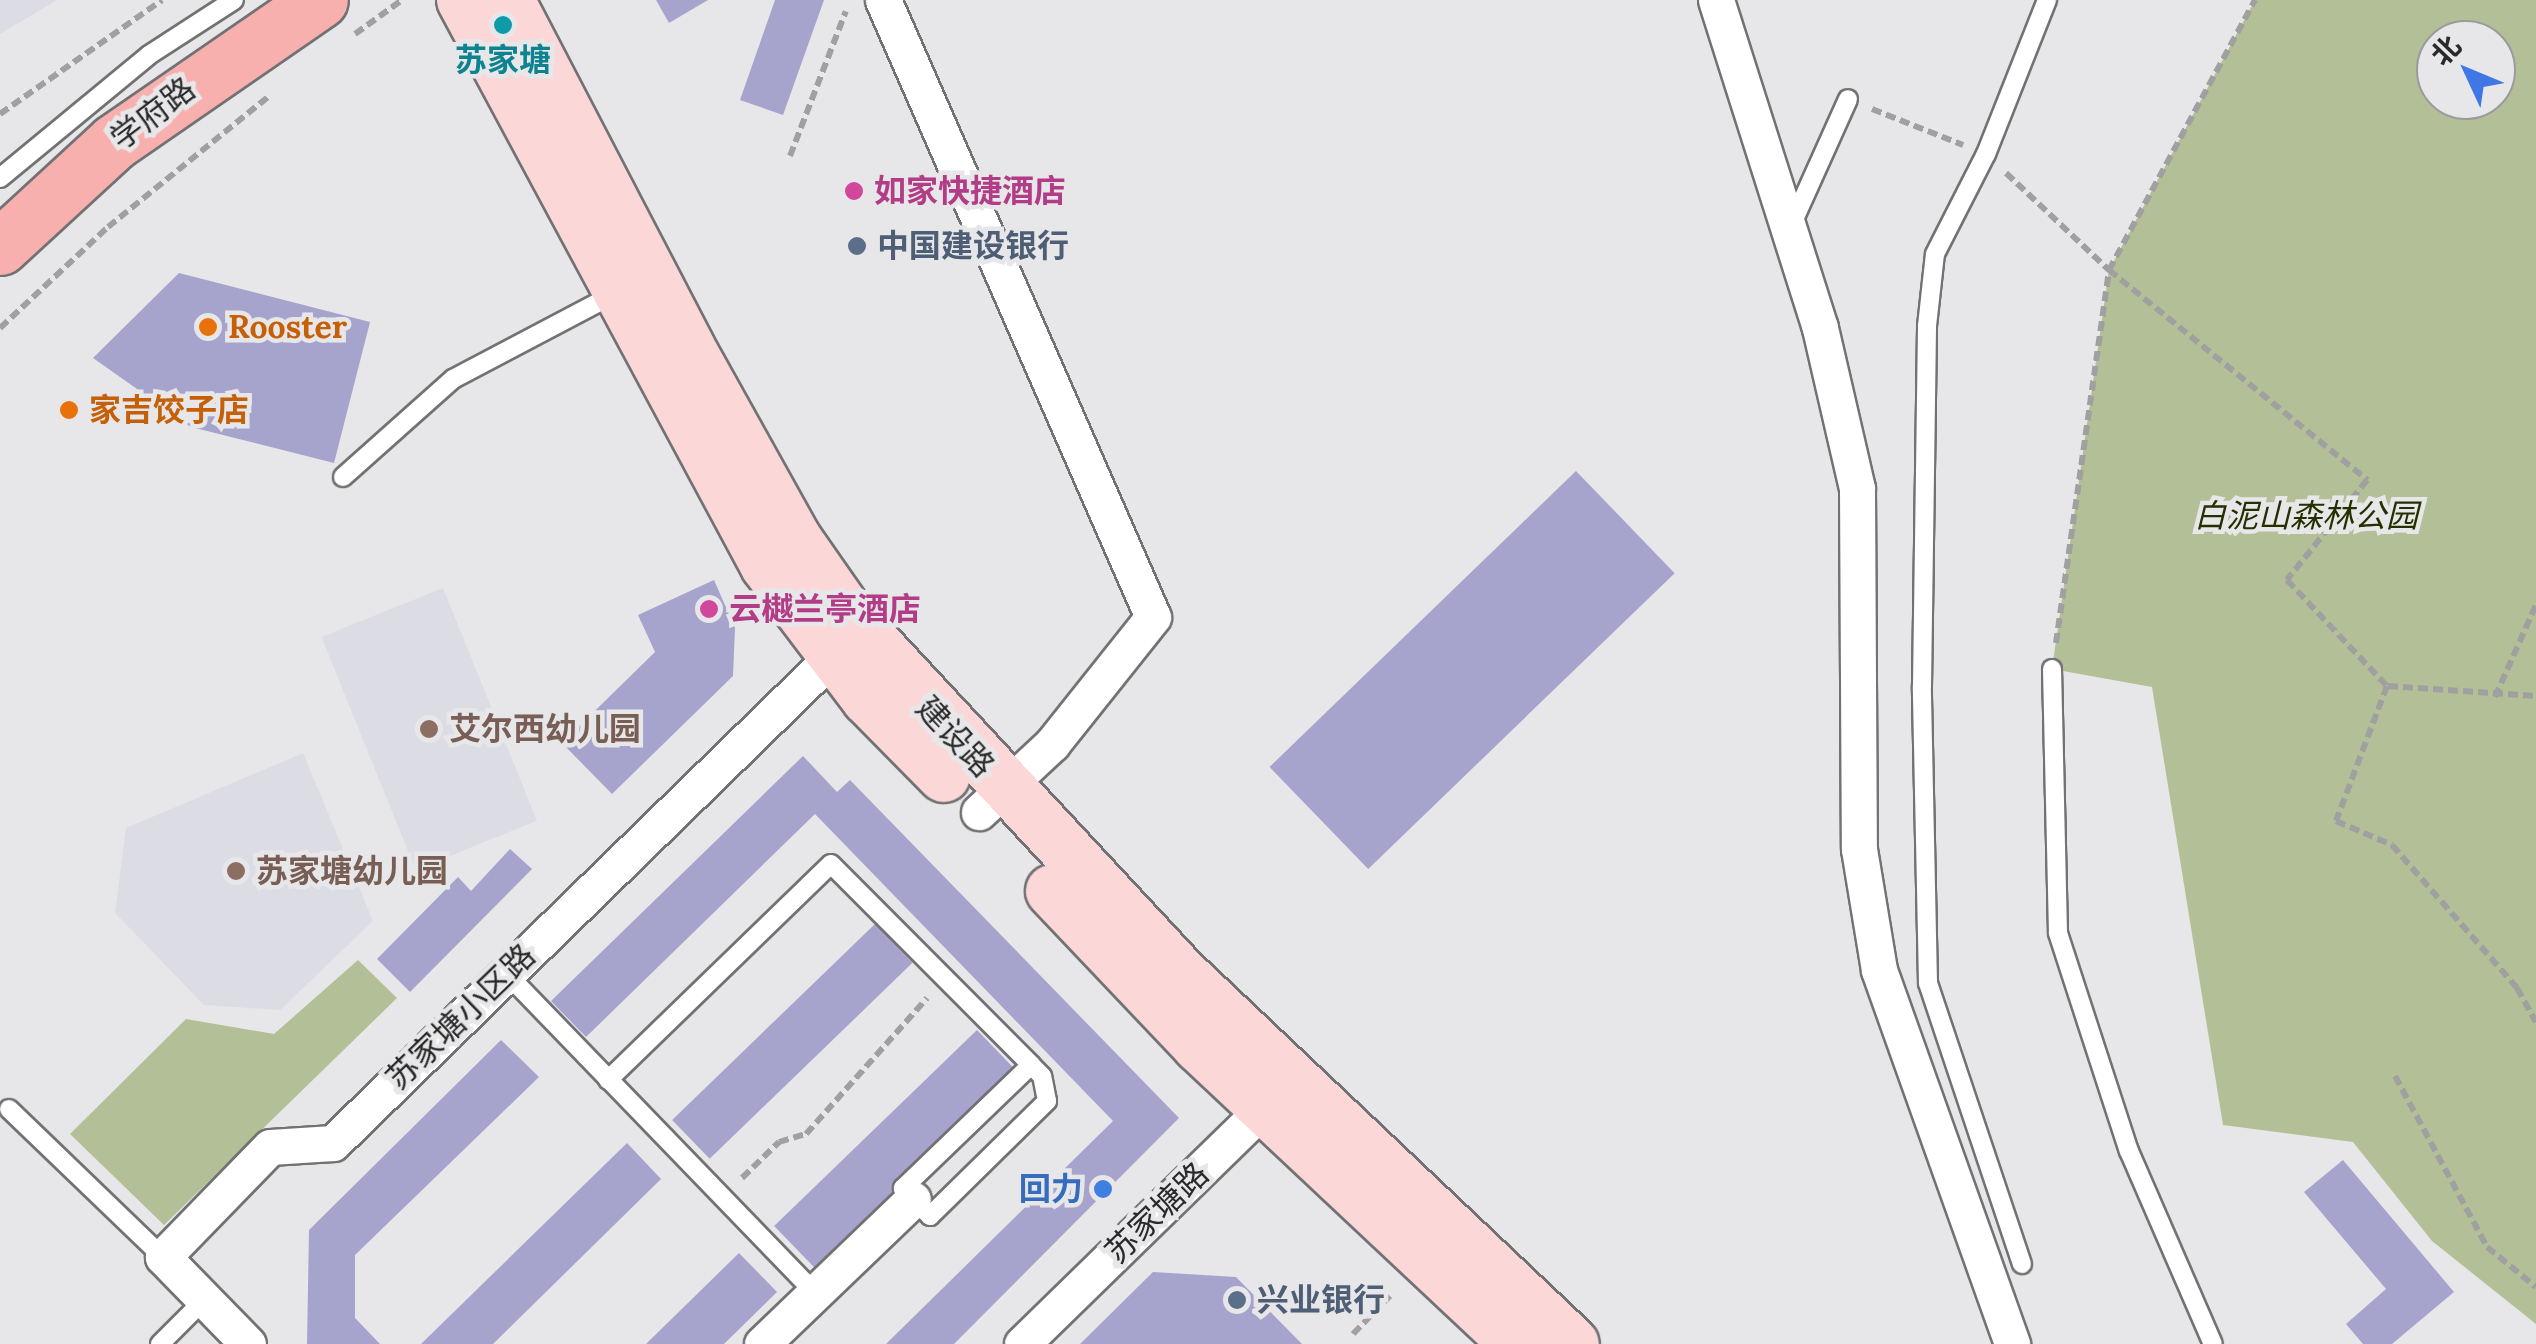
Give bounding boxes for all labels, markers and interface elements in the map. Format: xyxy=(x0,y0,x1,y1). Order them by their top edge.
marker: 苏家塘 xyxy=(492,14,514,36)
north arrow xyxy=(2416,20,2516,120)
text: 北 xyxy=(2423,28,2469,73)
place label: 苏家塘 xyxy=(455,41,551,79)
street label: 学府路 xyxy=(103,70,203,158)
place label: 如家快捷酒店 xyxy=(874,172,1066,210)
marker: 如家快捷酒店 xyxy=(843,180,865,202)
place label: 中国建设银行 xyxy=(877,227,1069,265)
marker: 中国建设银行 xyxy=(846,235,868,257)
place label: Rooster xyxy=(228,308,347,346)
marker: Rooster xyxy=(197,316,219,338)
place label: 家吉饺子店 xyxy=(89,391,249,429)
marker: 家吉饺子店 xyxy=(58,399,80,421)
park label: 白泥山森林公园 xyxy=(2194,497,2418,535)
place label: 云樾兰亭酒店 xyxy=(729,590,921,628)
marker: 云樾兰亭酒店 xyxy=(698,598,720,620)
street label: 建设路 xyxy=(908,689,1002,785)
place label: 艾尔西幼儿园 xyxy=(449,710,641,748)
marker: 艾尔西幼儿园 xyxy=(418,718,440,740)
place label: 苏家塘幼儿园 xyxy=(256,852,448,890)
marker: 苏家塘幼儿园 xyxy=(225,860,247,882)
street label: 苏家塘小区路 xyxy=(379,937,543,1097)
street label: 苏家塘路 xyxy=(1098,1155,1216,1271)
place label: 回力 xyxy=(1019,1170,1083,1208)
marker: 回力 xyxy=(1092,1178,1114,1200)
place label: 兴业银行 xyxy=(1257,1281,1385,1319)
marker: 兴业银行 xyxy=(1226,1289,1248,1311)

